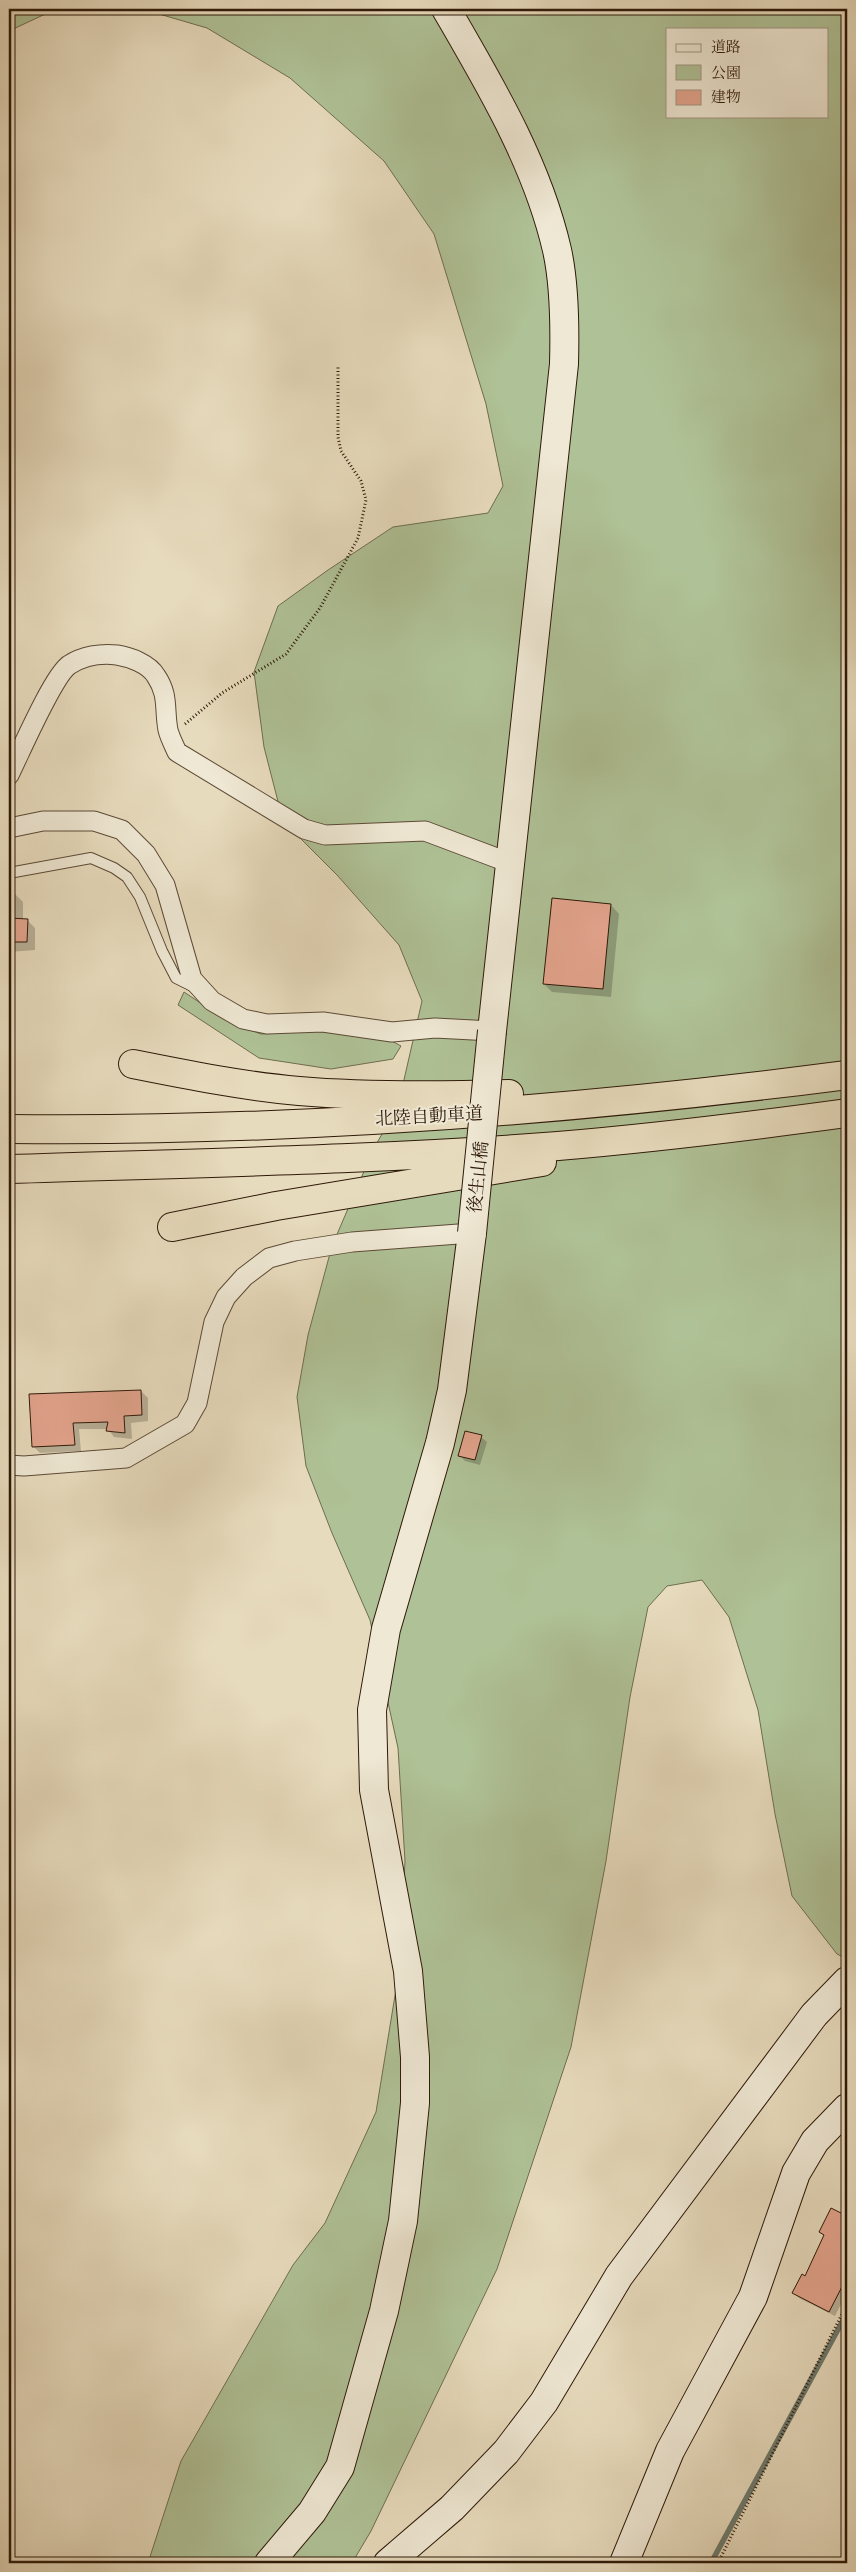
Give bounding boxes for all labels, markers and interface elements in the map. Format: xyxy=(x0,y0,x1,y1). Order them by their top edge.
legend xyxy=(666,28,828,118)
text: 道路 xyxy=(711,38,741,57)
text: 公園 xyxy=(711,64,741,83)
text: 建物 xyxy=(711,88,741,107)
street label: 北陸自動車道 xyxy=(374,1102,484,1131)
street label: 後生山橋 xyxy=(463,1140,494,1214)

